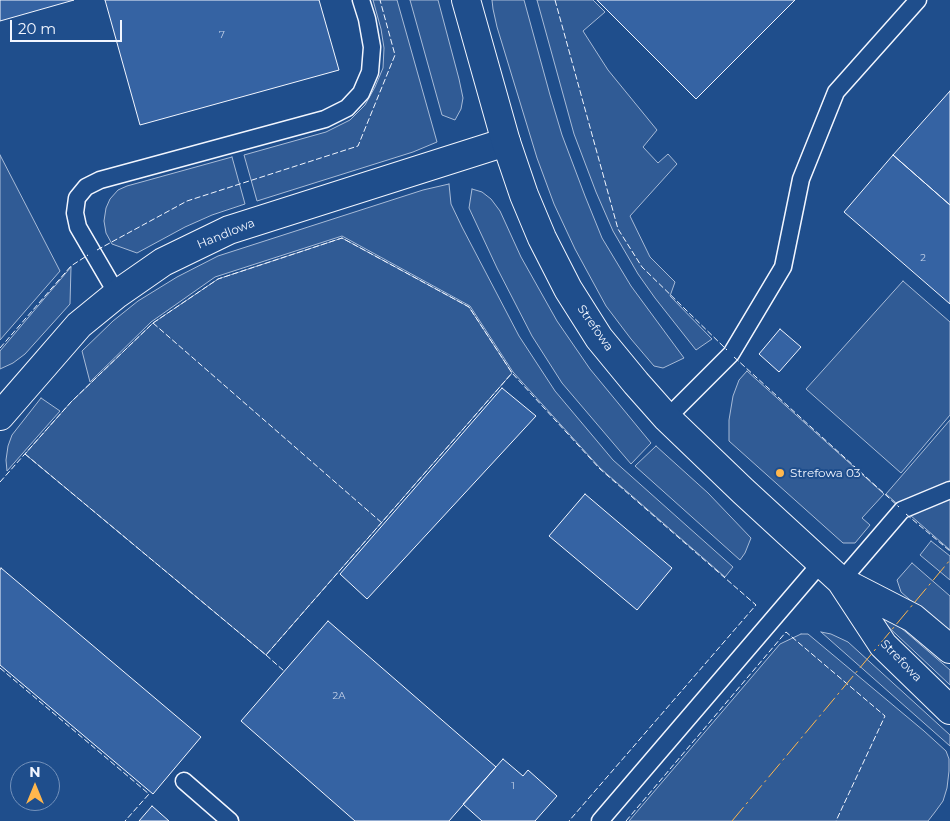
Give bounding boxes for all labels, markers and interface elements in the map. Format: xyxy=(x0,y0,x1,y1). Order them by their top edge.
scale bar xyxy=(12,10,125,42)
text: 20 m xyxy=(18,19,56,38)
house number: 7 xyxy=(219,29,225,41)
street label: Handlowa xyxy=(195,216,257,252)
house number: 2 xyxy=(920,252,926,264)
street label: Strefowa xyxy=(574,302,616,354)
place label: Strefowa 03 xyxy=(790,466,861,480)
marker: Strefowa 03 xyxy=(774,467,786,479)
street label: Strefowa xyxy=(877,637,925,685)
house number: 2A xyxy=(333,690,345,702)
north arrow xyxy=(10,761,60,811)
text: N xyxy=(29,763,41,781)
house number: 1 xyxy=(511,780,515,792)

